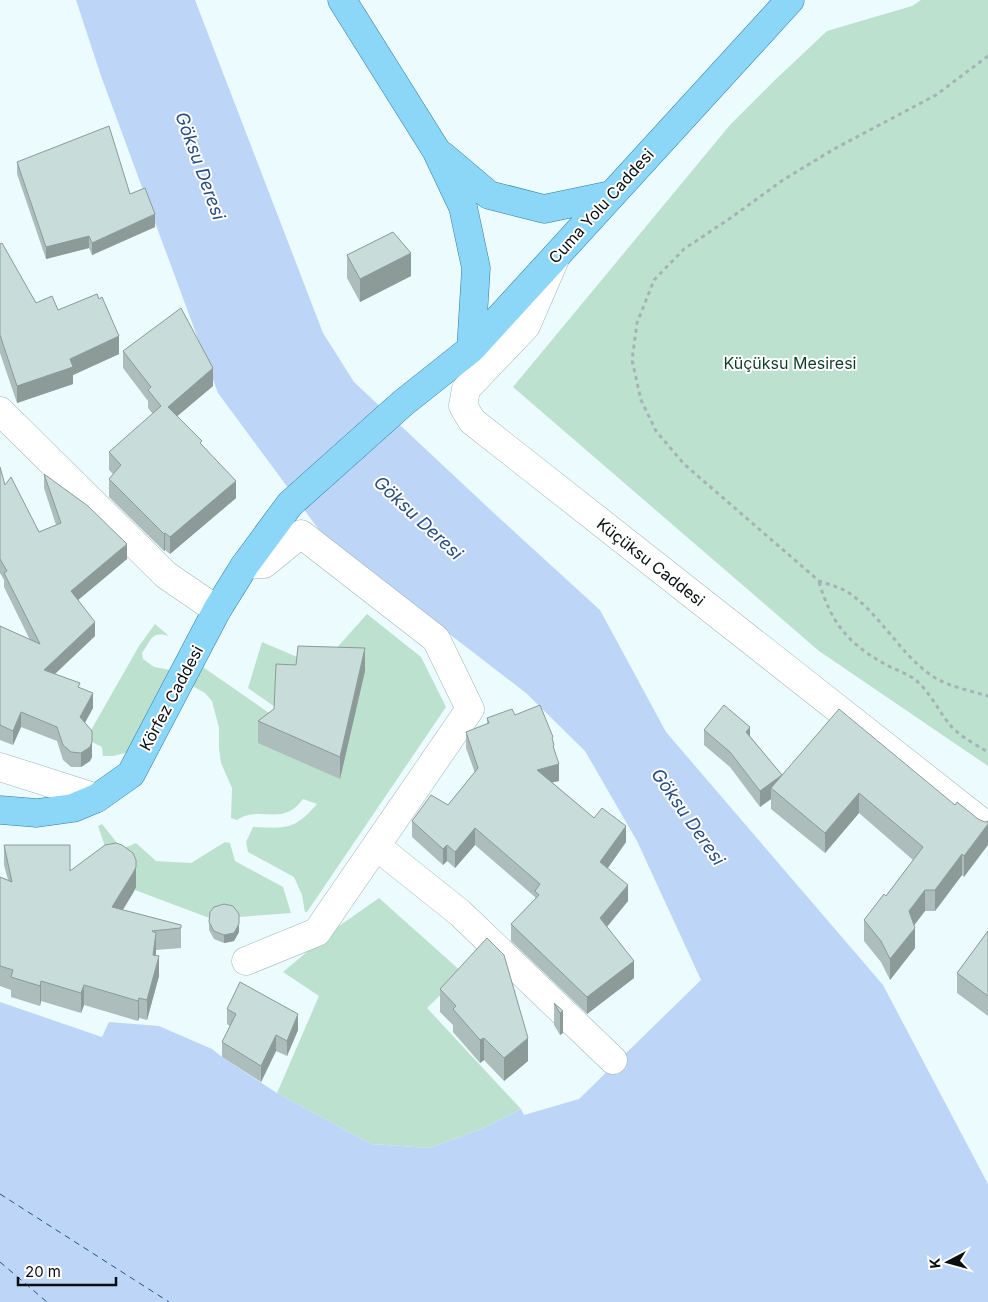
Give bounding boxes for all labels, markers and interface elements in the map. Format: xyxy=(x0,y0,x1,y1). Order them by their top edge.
water label: Göksu Deresi xyxy=(171,109,230,223)
street label: Cuma Yolu Caddesi xyxy=(544,144,658,268)
park label: Küçüksu Mesiresi xyxy=(724,353,856,373)
water label: Göksu Deresi xyxy=(370,471,467,564)
street label: Küçüksu Caddesi xyxy=(593,514,709,610)
street label: Körfez Caddesi xyxy=(135,642,207,754)
water label: Göksu Deresi xyxy=(647,764,730,870)
north arrow xyxy=(923,1237,973,1287)
scale bar xyxy=(18,1254,115,1286)
text: K xyxy=(926,1258,944,1269)
text: 20 m xyxy=(25,1262,61,1281)

